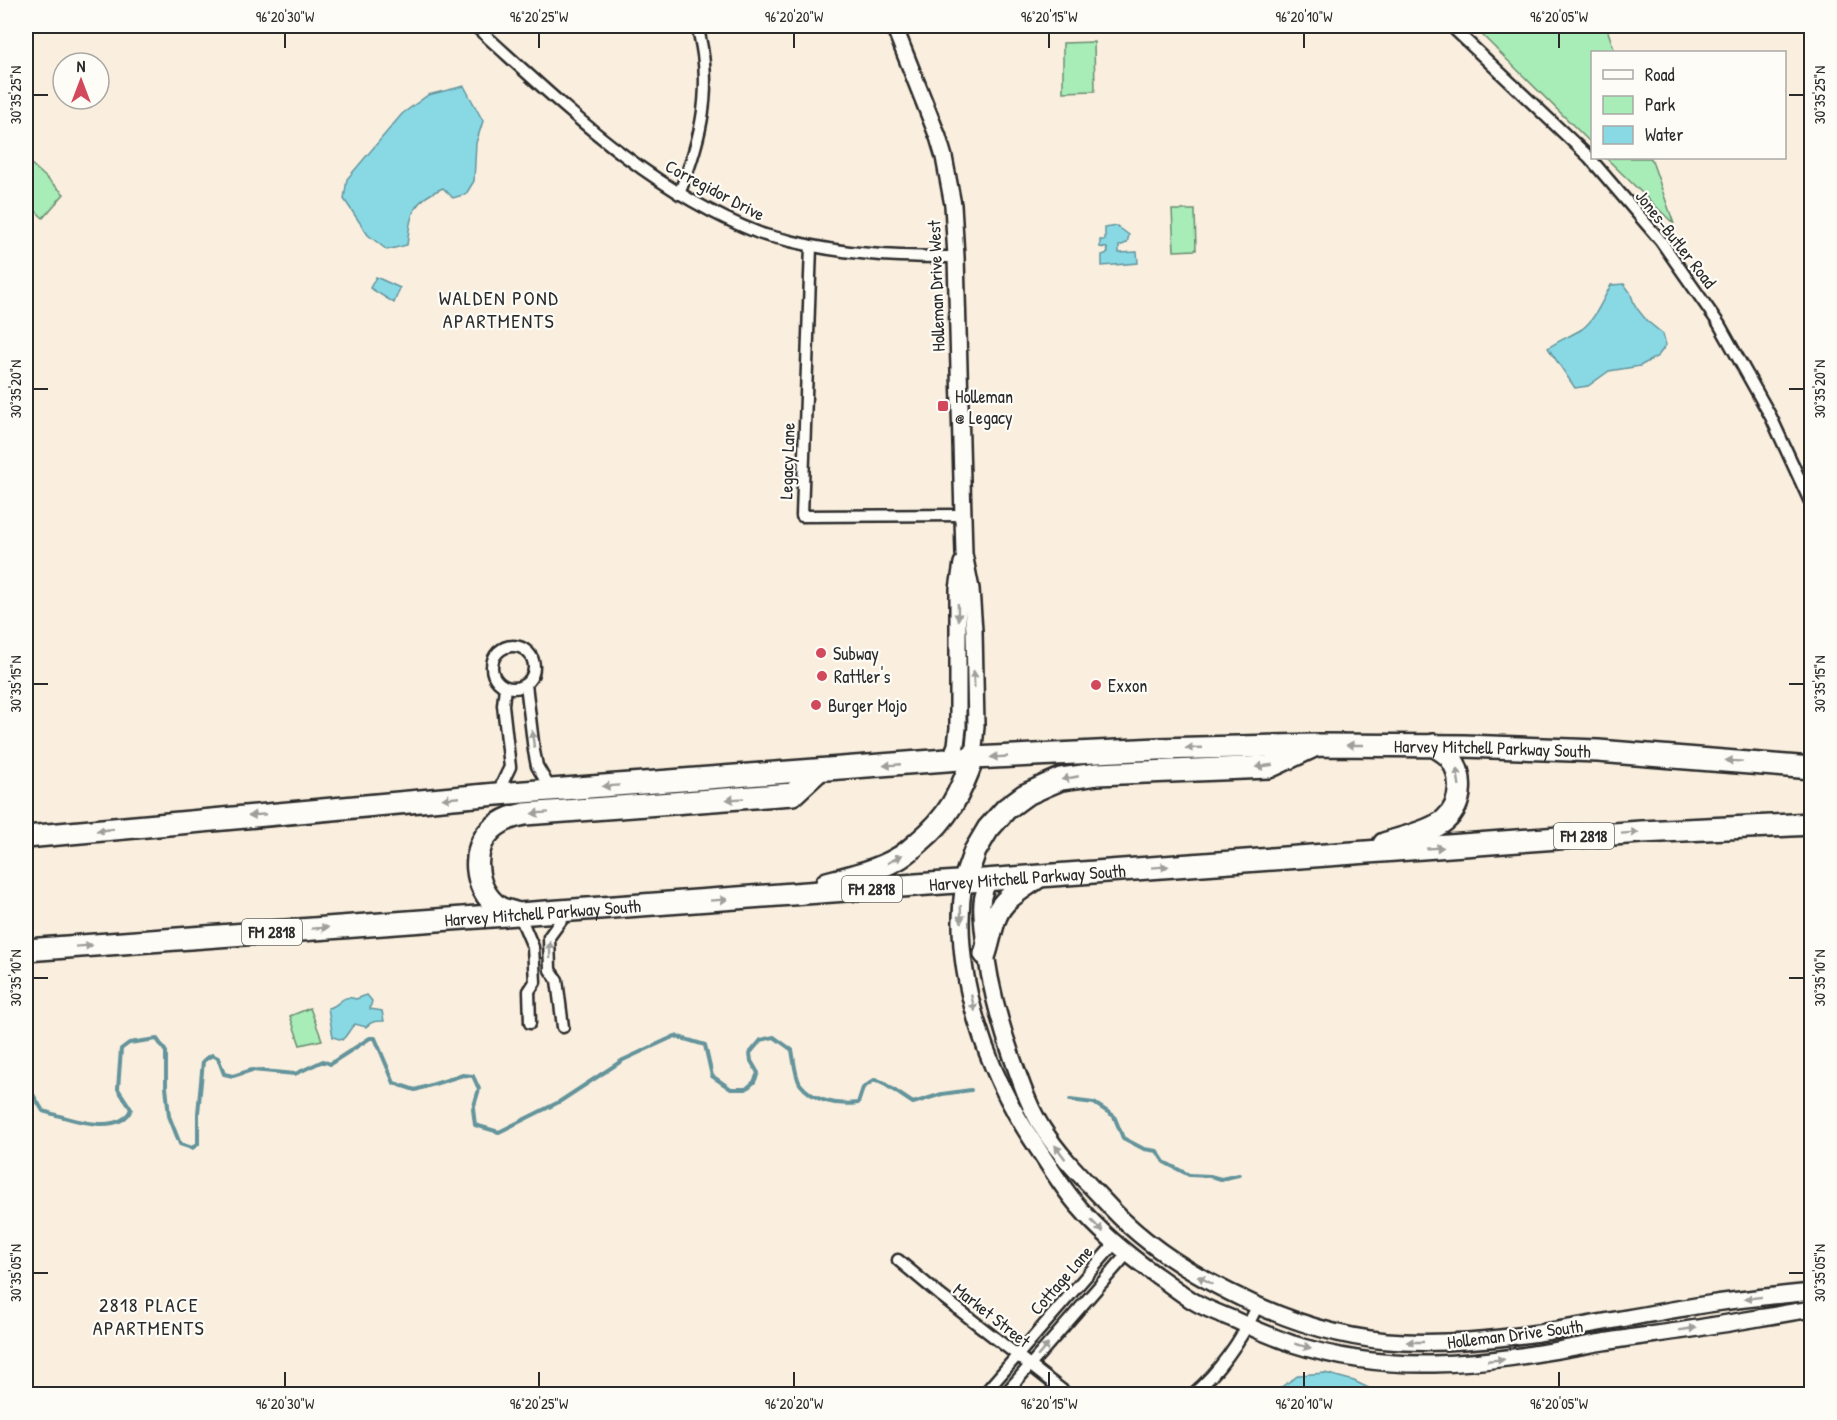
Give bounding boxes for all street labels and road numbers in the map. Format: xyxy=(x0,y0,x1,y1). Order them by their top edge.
street label: Corregidor Drive xyxy=(661,153,769,227)
street label: Jones-Butler Road xyxy=(1630,185,1722,293)
street label: Holleman Drive West xyxy=(921,219,951,352)
street label: Legacy Lane xyxy=(773,422,801,500)
street label: Harvey Mitchell Parkway South xyxy=(1394,733,1592,763)
road number: FM 2818 xyxy=(1554,823,1614,849)
street label: Harvey Mitchell Parkway South xyxy=(928,857,1127,896)
road number: FM 2818 xyxy=(842,876,902,902)
street label: Harvey Mitchell Parkway South xyxy=(443,893,642,932)
road number: FM 2818 xyxy=(242,919,302,945)
street label: Cottage Lane xyxy=(1024,1240,1098,1320)
street label: Market Street xyxy=(948,1277,1036,1354)
street label: Holleman Drive South xyxy=(1446,1313,1585,1355)

